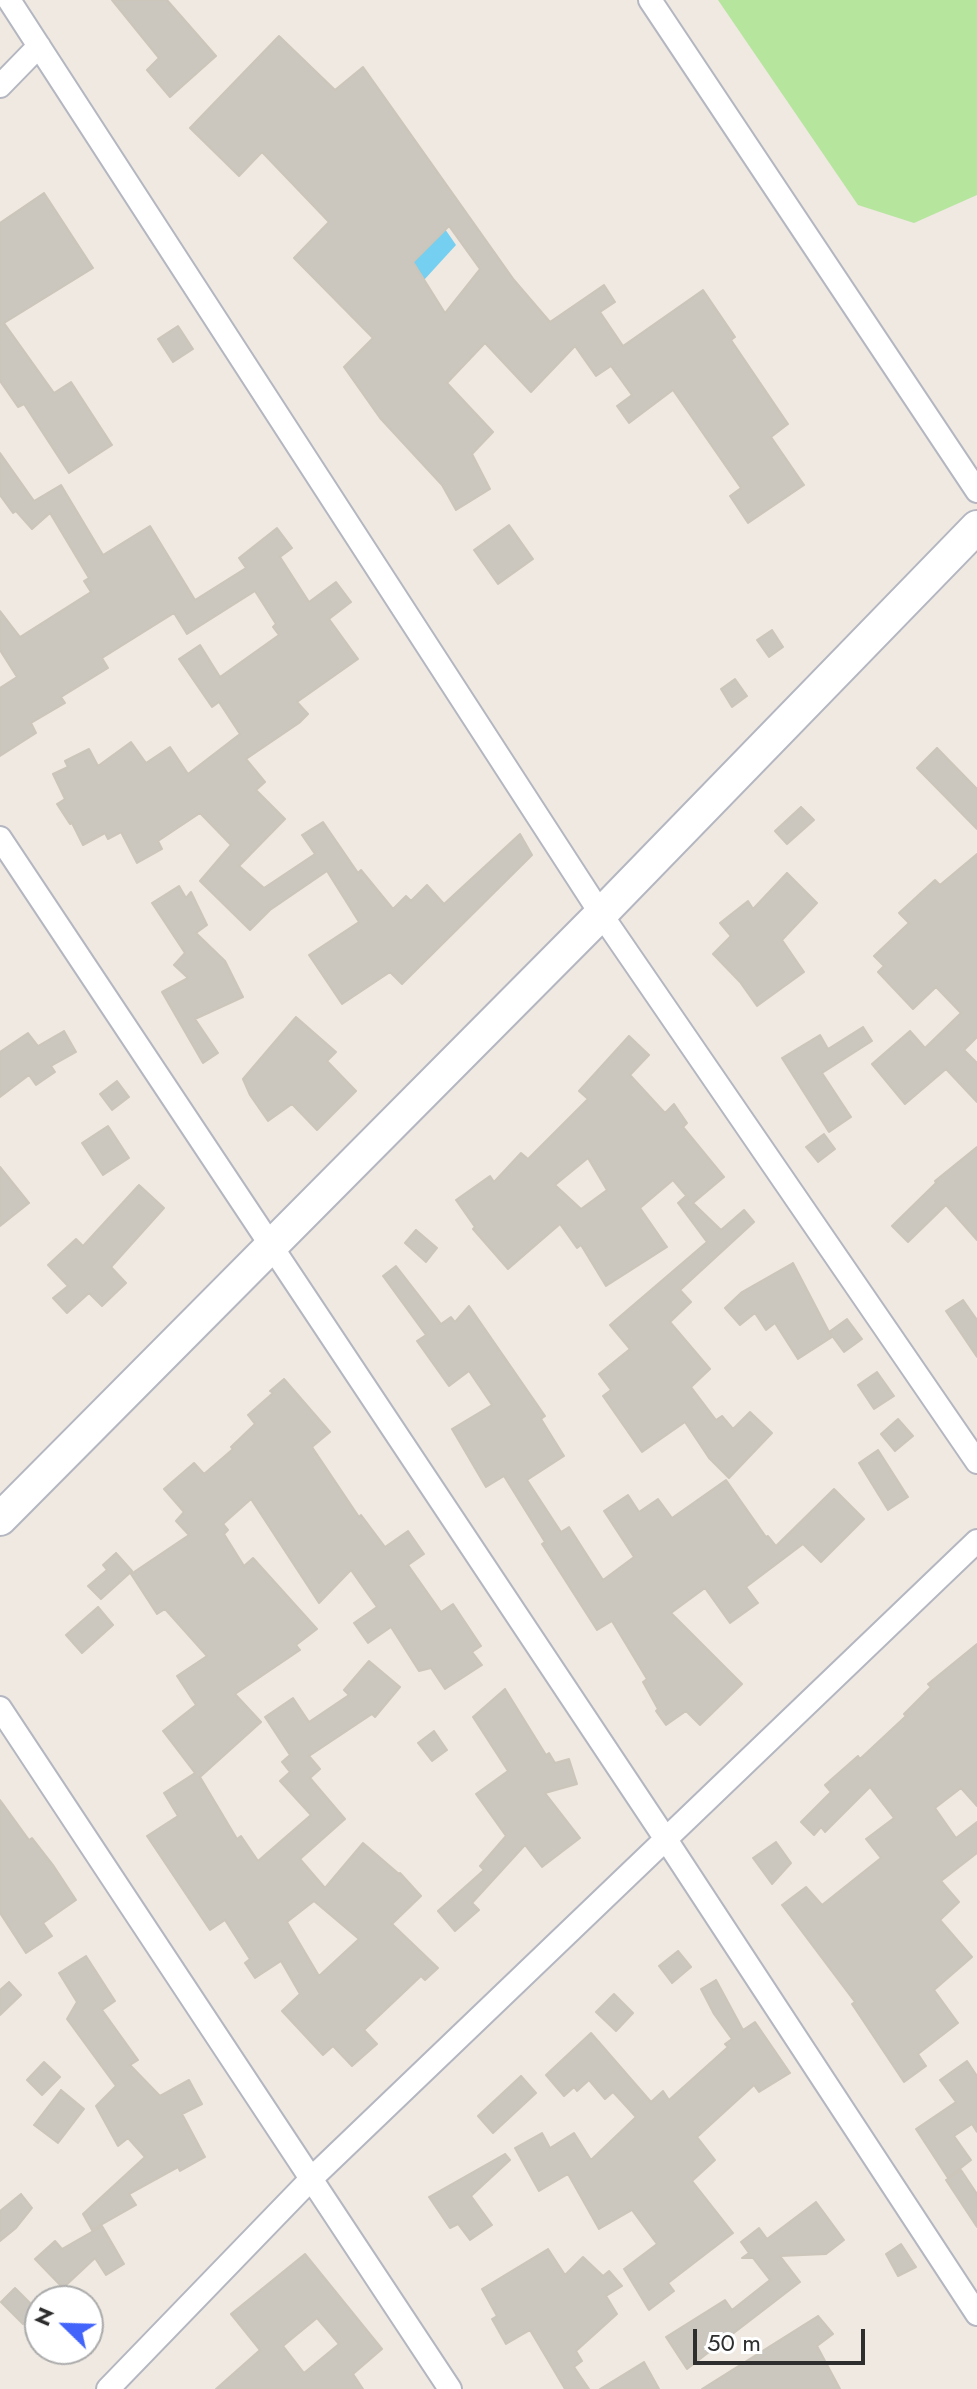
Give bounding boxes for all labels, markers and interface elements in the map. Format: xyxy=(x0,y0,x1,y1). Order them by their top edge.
north arrow xyxy=(24,2285,104,2365)
text: N xyxy=(26,2302,62,2331)
scale bar xyxy=(697,2313,869,2363)
text: 50 m xyxy=(707,2325,761,2360)

